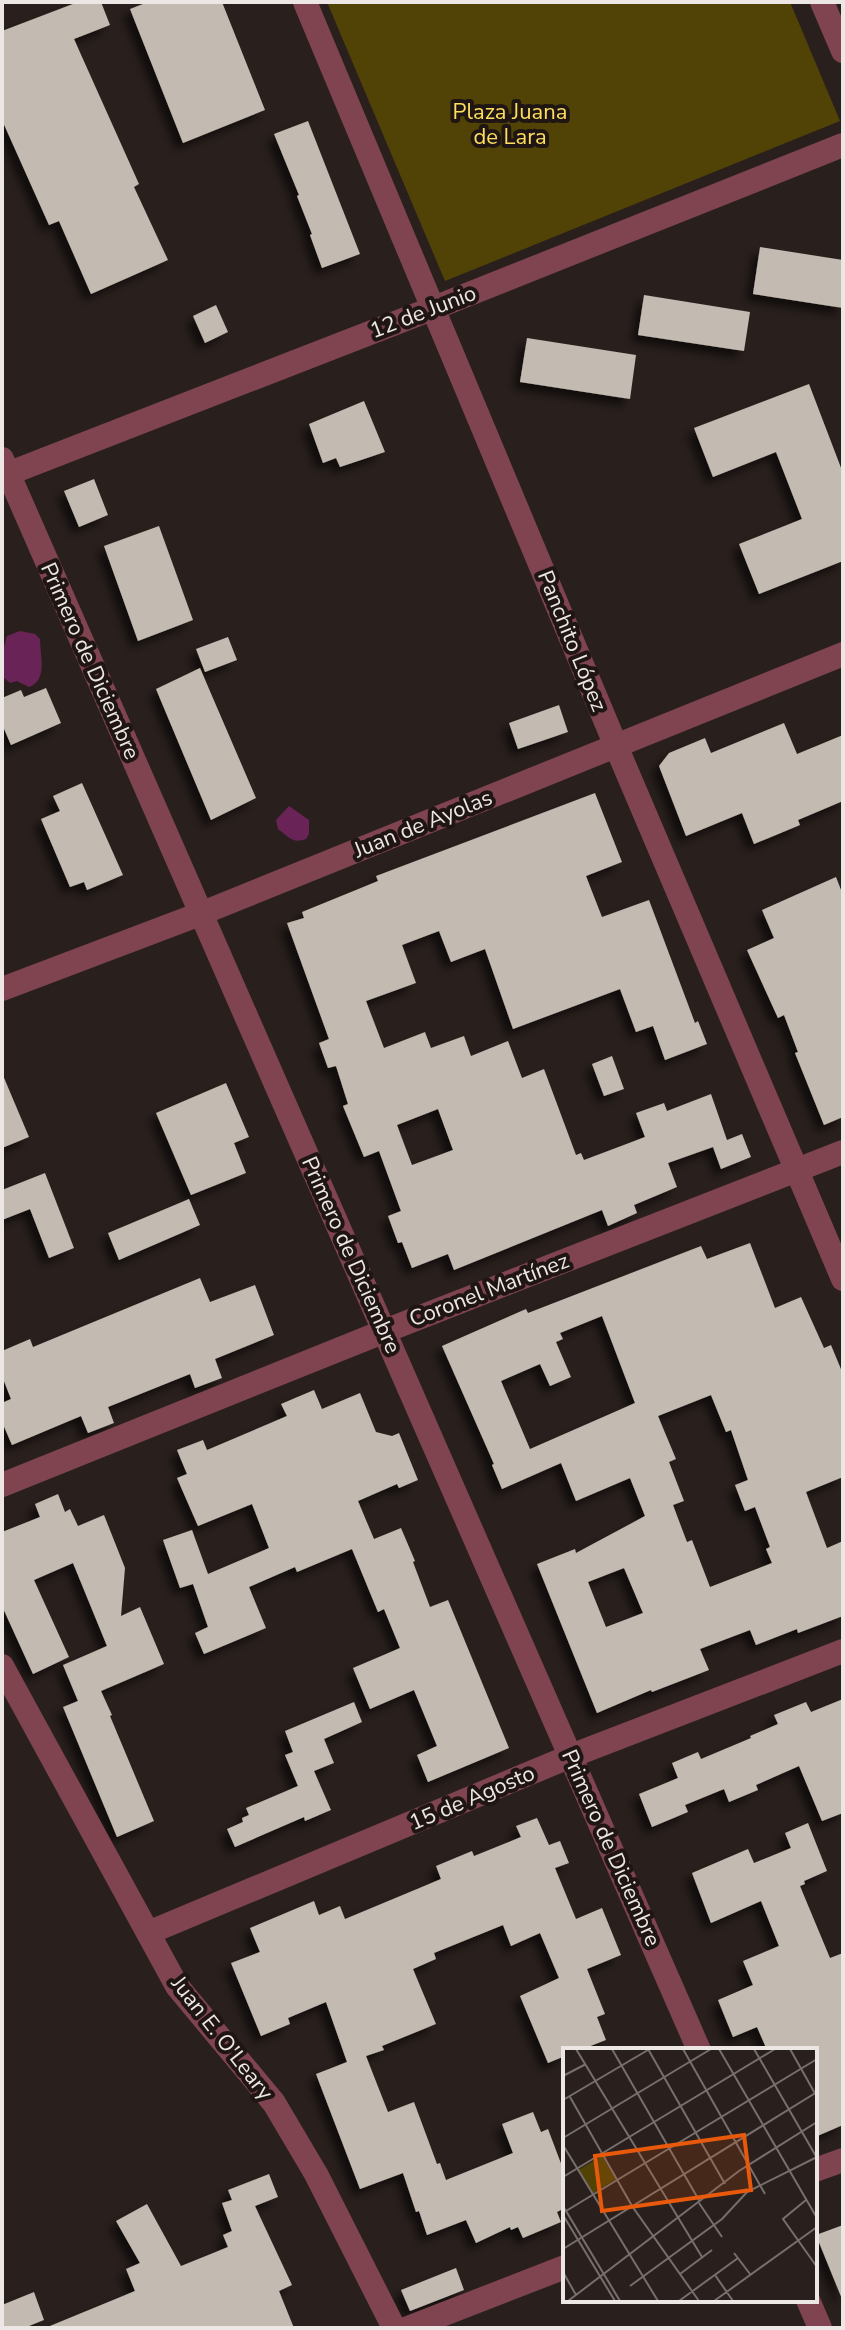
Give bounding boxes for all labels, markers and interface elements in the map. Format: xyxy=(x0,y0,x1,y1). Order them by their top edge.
park label: Plaza Juana de Lara xyxy=(453,97,567,152)
street label: 12 de Junio xyxy=(366,278,480,346)
street label: Primero de Diciembre xyxy=(33,558,147,764)
street label: Panchito López xyxy=(530,566,614,716)
street label: Juan de Ayolas xyxy=(348,783,497,866)
street label: Primero de Diciembre xyxy=(294,1152,408,1358)
street label: Coronel Martínez xyxy=(405,1246,573,1334)
street label: Primero de Diciembre xyxy=(554,1745,668,1951)
street label: 15 de Agosto xyxy=(405,1758,539,1838)
street label: Juan E. O'Leary xyxy=(163,1969,280,2107)
inset map xyxy=(563,2048,817,2302)

